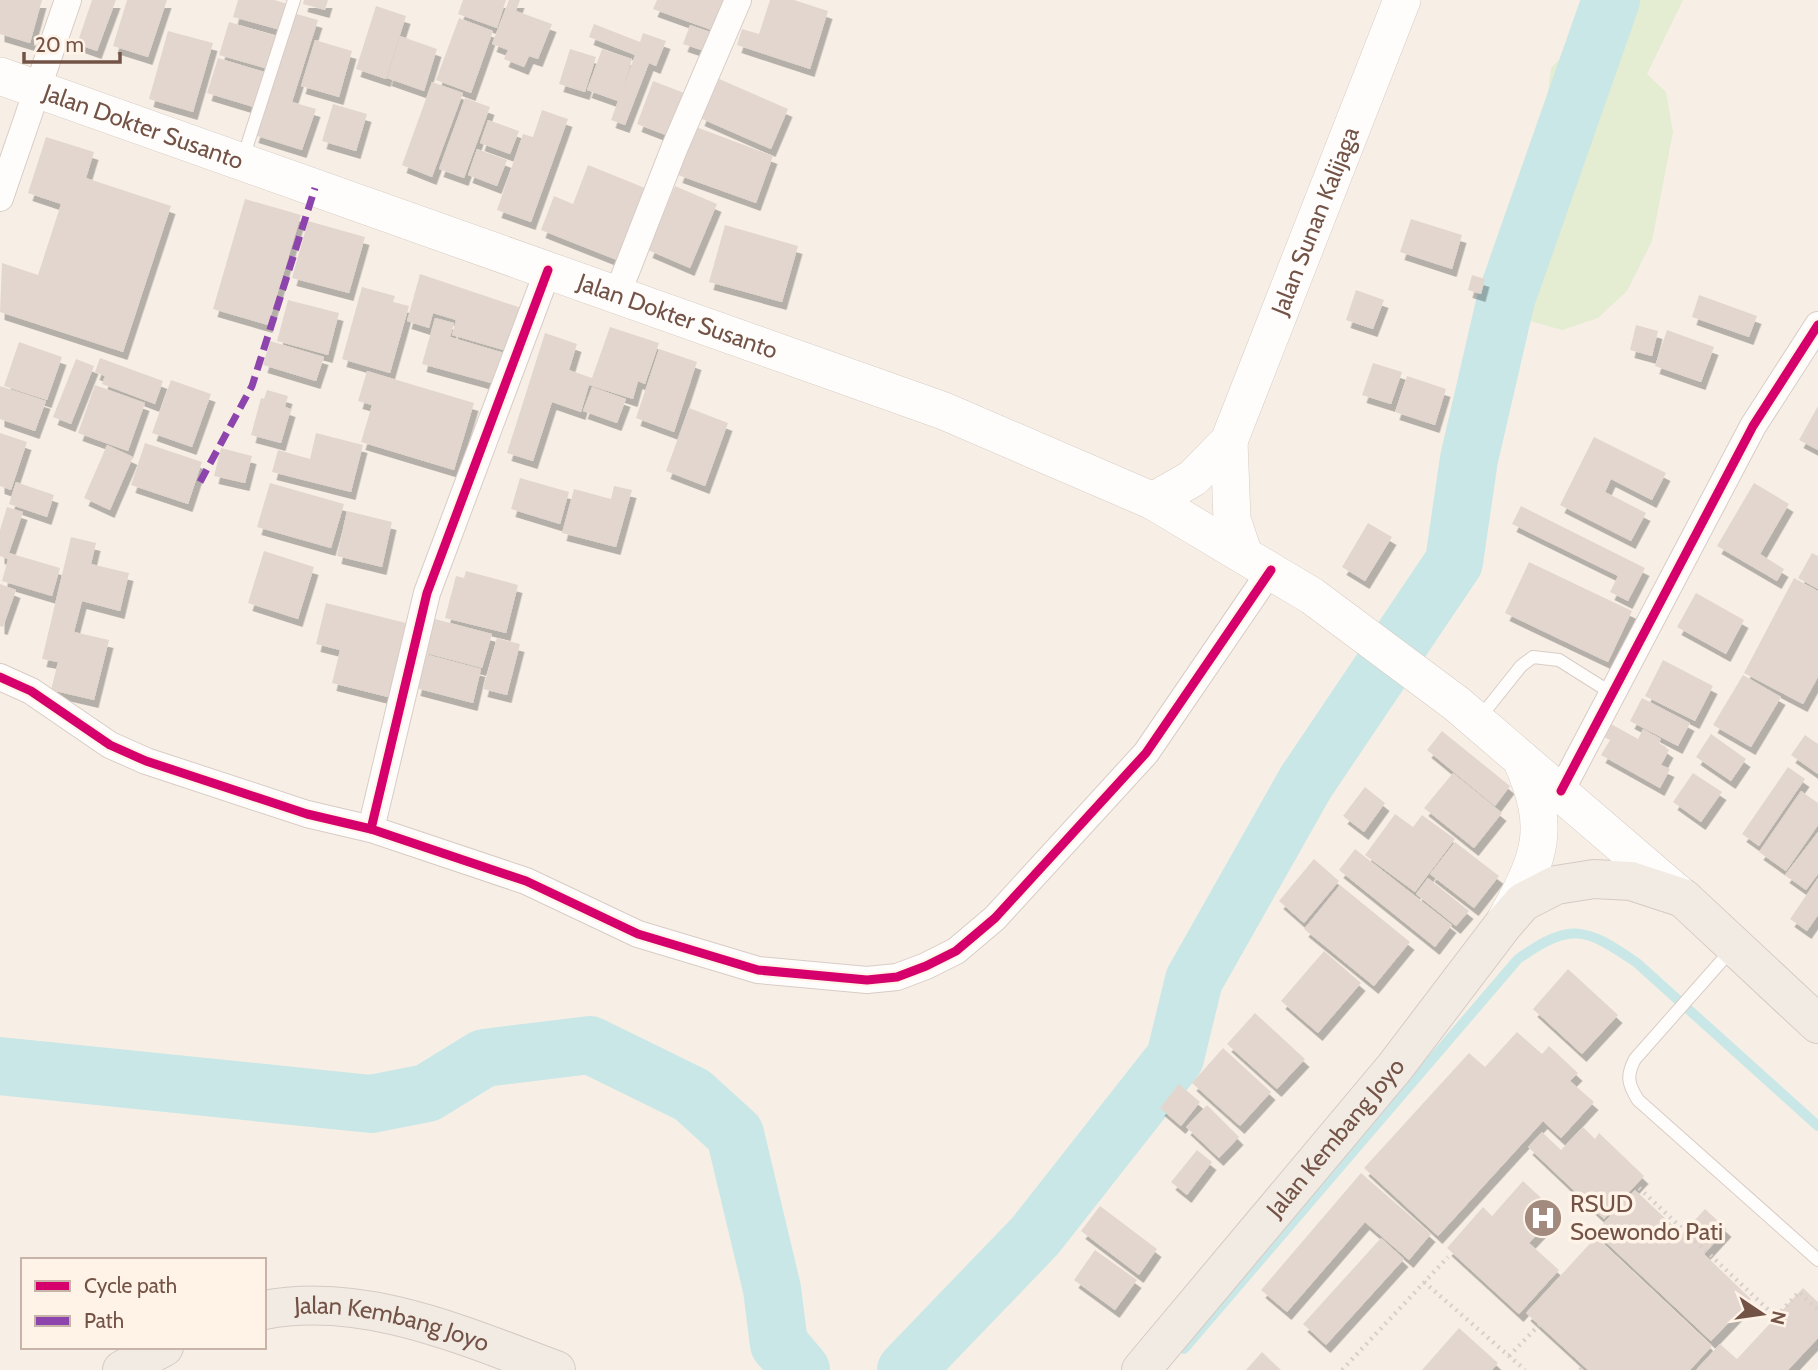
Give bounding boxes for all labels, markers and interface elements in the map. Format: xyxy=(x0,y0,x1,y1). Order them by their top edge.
scale bar xyxy=(24,21,121,65)
text: 20 m xyxy=(35,32,84,57)
street label: Jalan Dokter Susanto xyxy=(38,77,247,175)
street label: Jalan Sunan Kalijaga xyxy=(1264,122,1365,320)
street label: Jalan Dokter Susanto xyxy=(573,267,782,365)
street label: Jalan Kembang Joyo xyxy=(1260,1052,1410,1224)
place label: RSUD Soewondo Pati xyxy=(1570,1189,1723,1246)
hospital icon: RSUD Soewondo Pati xyxy=(1522,1197,1564,1239)
legend xyxy=(21,1258,266,1349)
text: Cycle path xyxy=(84,1273,177,1298)
north arrow xyxy=(1727,1279,1797,1349)
street label: Jalan Kembang Joyo xyxy=(292,1290,493,1358)
text: Path xyxy=(84,1308,124,1333)
text: N xyxy=(1765,1309,1791,1327)

